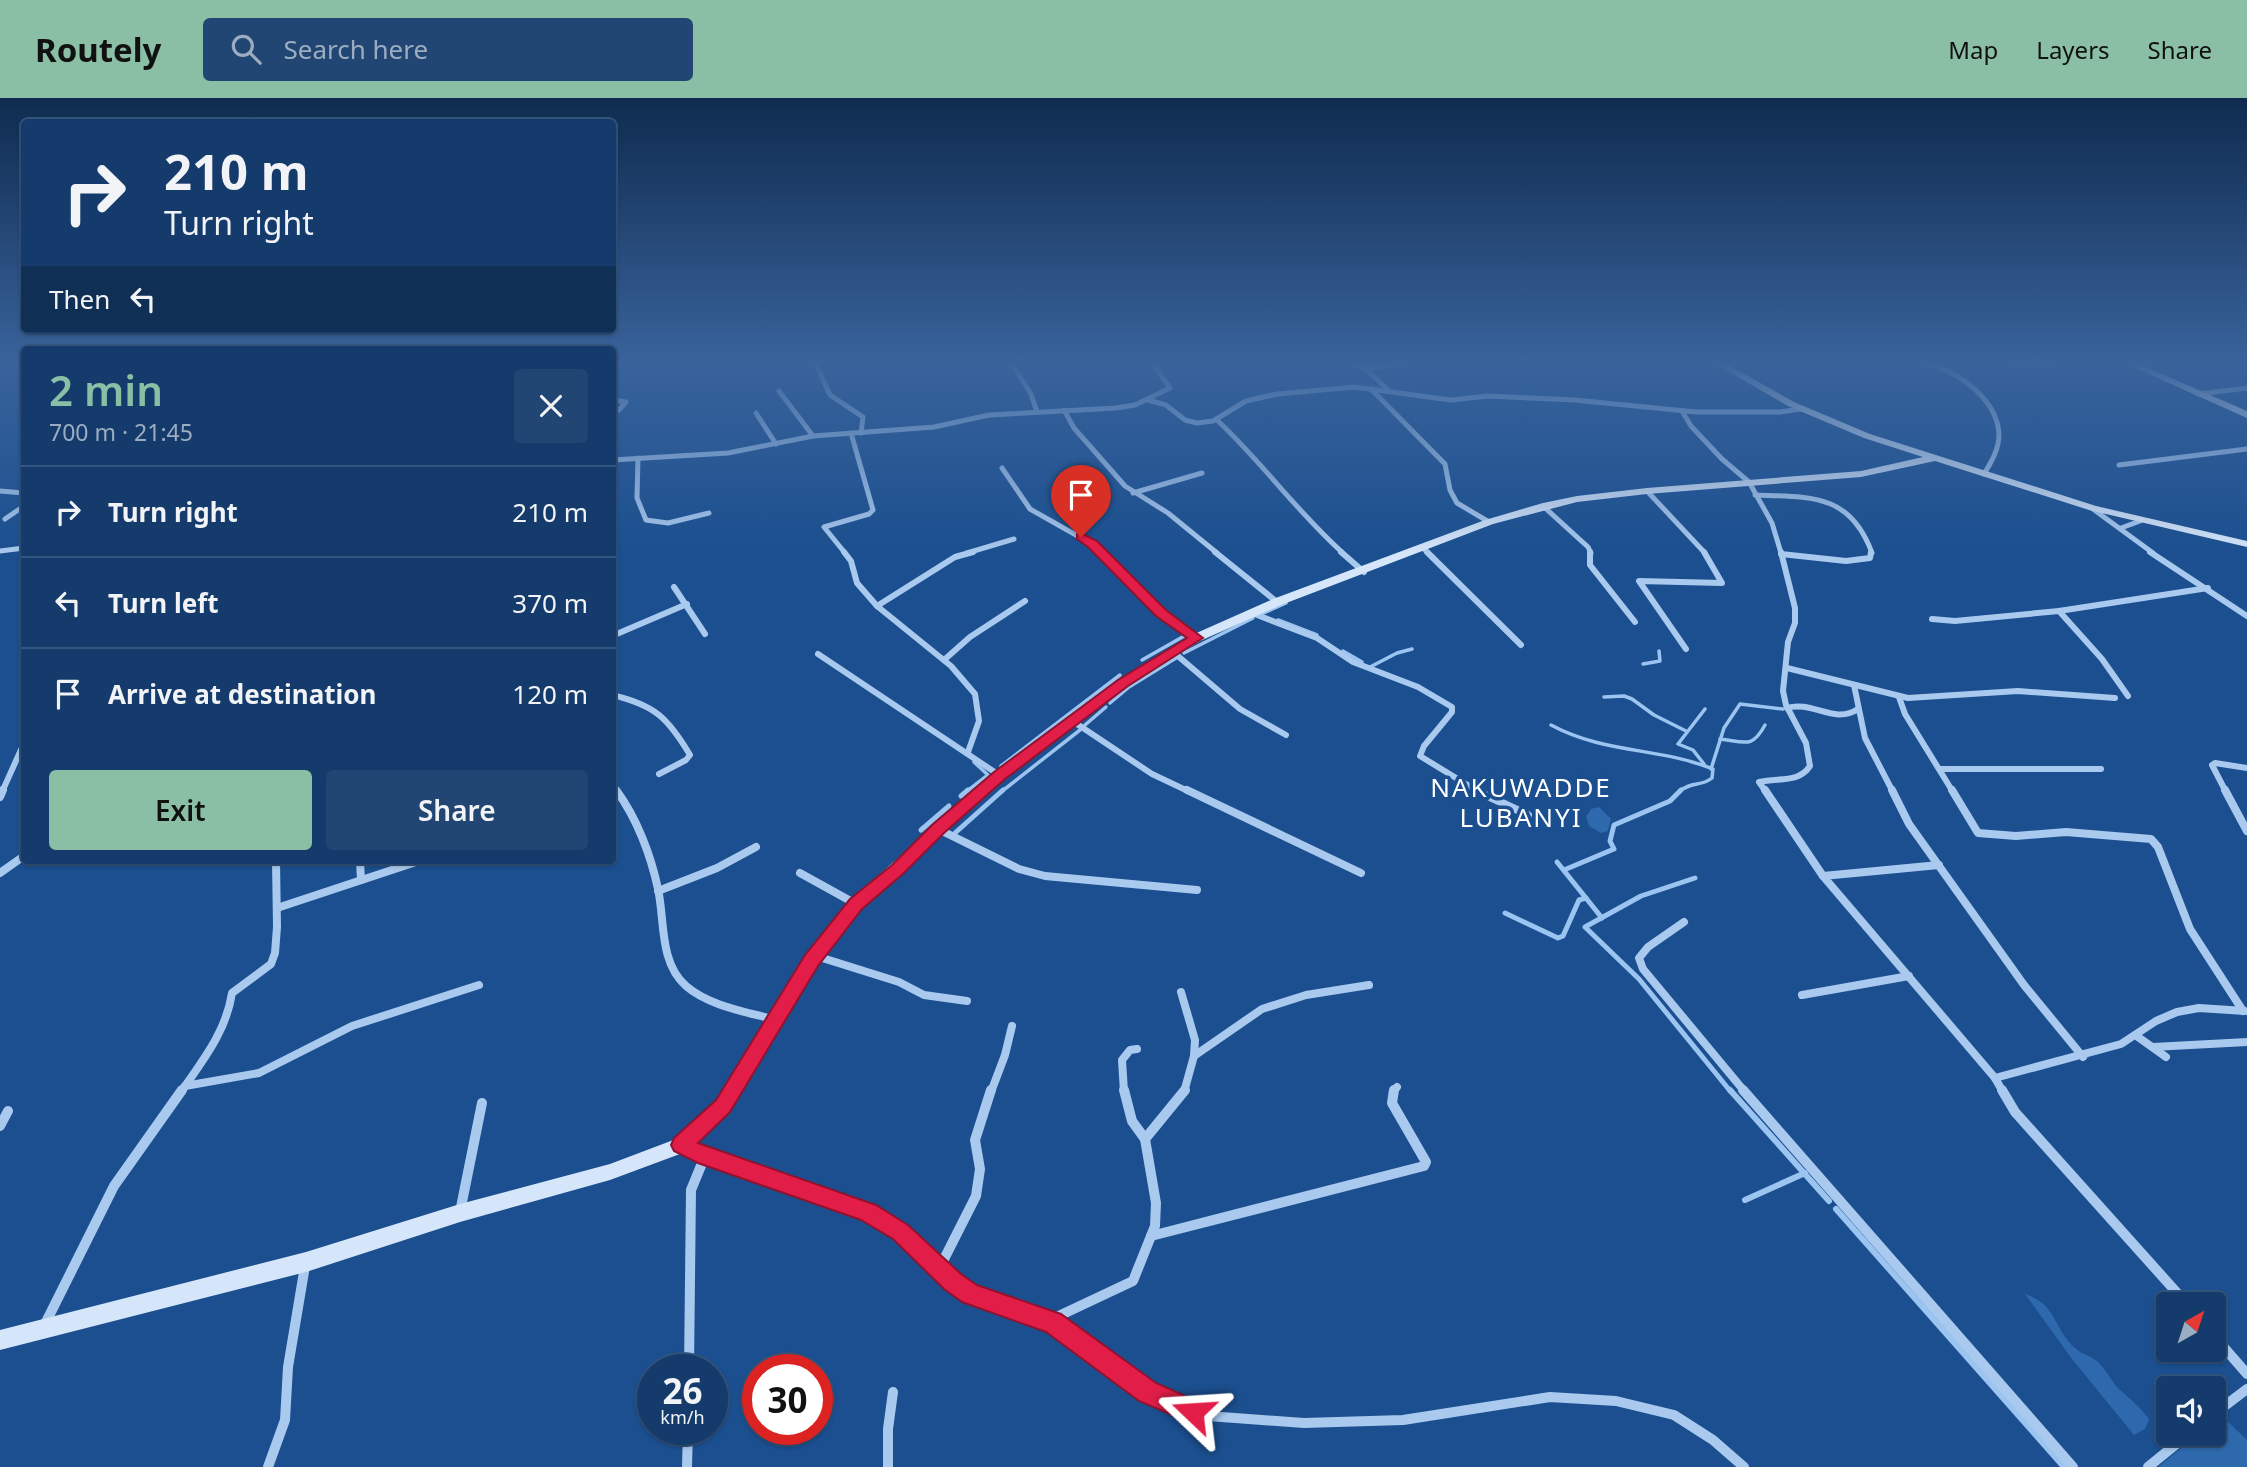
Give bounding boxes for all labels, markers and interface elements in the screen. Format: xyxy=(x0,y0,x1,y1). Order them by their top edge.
search box xyxy=(203,18,693,81)
text: Routely xyxy=(35,27,161,72)
icon: search xyxy=(227,30,265,68)
text: Search here xyxy=(283,31,428,67)
text: Map xyxy=(1948,33,1998,66)
text: Layers xyxy=(2036,33,2110,66)
text: Share xyxy=(2148,33,2212,66)
text: 210 m xyxy=(164,138,309,204)
icon: right xyxy=(49,147,140,238)
text: Turn right xyxy=(164,201,314,244)
icon: left xyxy=(124,280,162,318)
text: Then xyxy=(49,281,110,317)
text: 2 min xyxy=(49,361,163,418)
button: close xyxy=(514,369,588,443)
text: 700 m · 21:45 xyxy=(49,416,193,448)
pin xyxy=(1051,465,1111,537)
icon: arrive xyxy=(1062,476,1100,514)
icon: right xyxy=(49,493,87,531)
text: Turn right xyxy=(108,494,238,530)
text: 210 m xyxy=(512,494,588,530)
icon: left xyxy=(49,584,87,622)
text: Turn left xyxy=(108,585,219,621)
text: 370 m xyxy=(512,585,588,621)
icon: arrive xyxy=(49,675,87,713)
text: Arrive at destination xyxy=(108,676,377,712)
text: 120 m xyxy=(512,676,588,712)
district label: NAKUWADDE LUBANYI xyxy=(1430,769,1612,835)
button: Exit xyxy=(49,770,312,850)
button: Share xyxy=(326,770,588,850)
north arrow xyxy=(2156,1292,2226,1362)
map controls xyxy=(2156,1292,2226,1446)
speed limit sign: 30 xyxy=(742,1354,833,1445)
text: 26 xyxy=(662,1367,703,1414)
position arrow xyxy=(1156,1375,1230,1449)
button: sound xyxy=(2156,1376,2226,1446)
text: km/h xyxy=(660,1405,705,1429)

